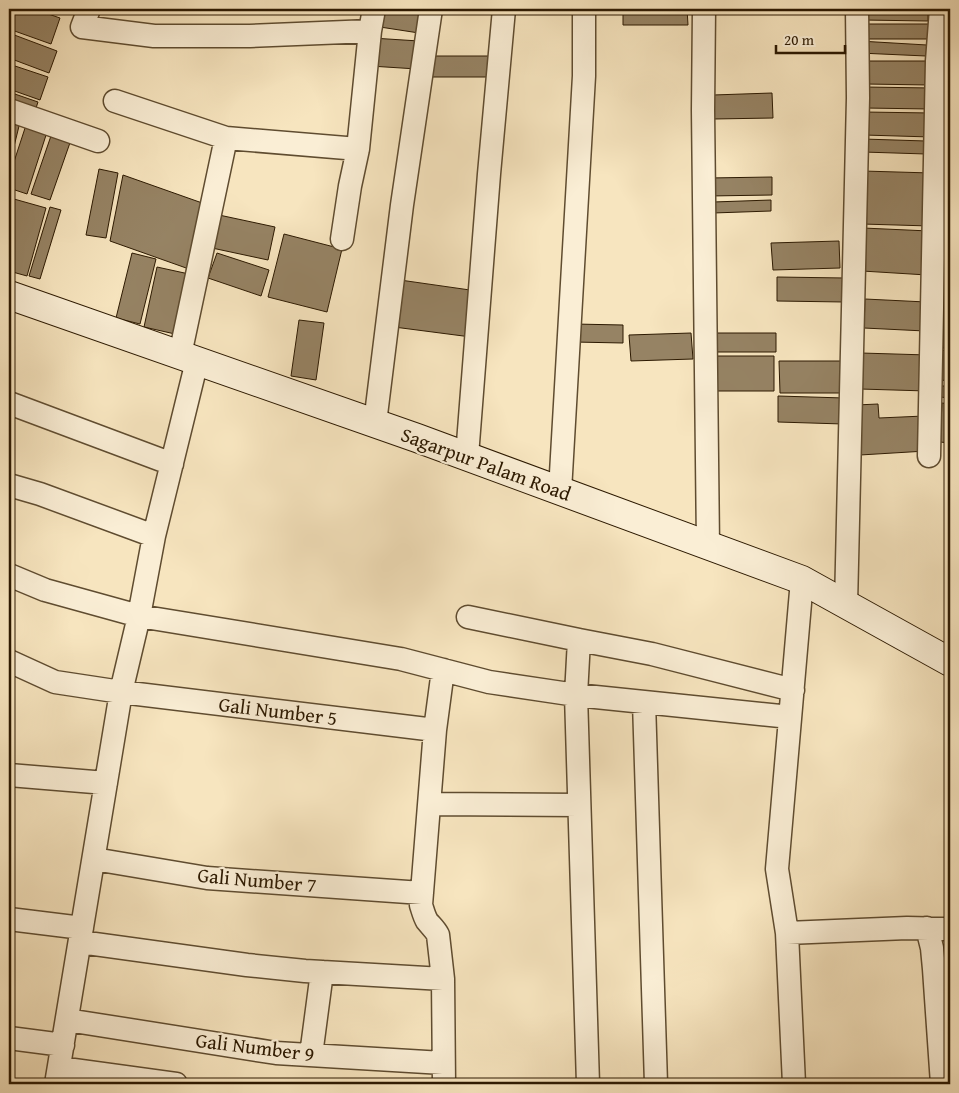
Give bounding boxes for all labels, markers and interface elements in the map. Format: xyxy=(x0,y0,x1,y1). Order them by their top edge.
scale bar xyxy=(776,22,845,54)
text: 20 m xyxy=(784,29,815,50)
street label: Sagarpur Palam Road xyxy=(397,419,576,508)
street label: Gali Number 5 xyxy=(217,689,339,732)
street label: Gali Number 7 xyxy=(196,860,318,899)
street label: Gali Number 9 xyxy=(194,1025,316,1068)

